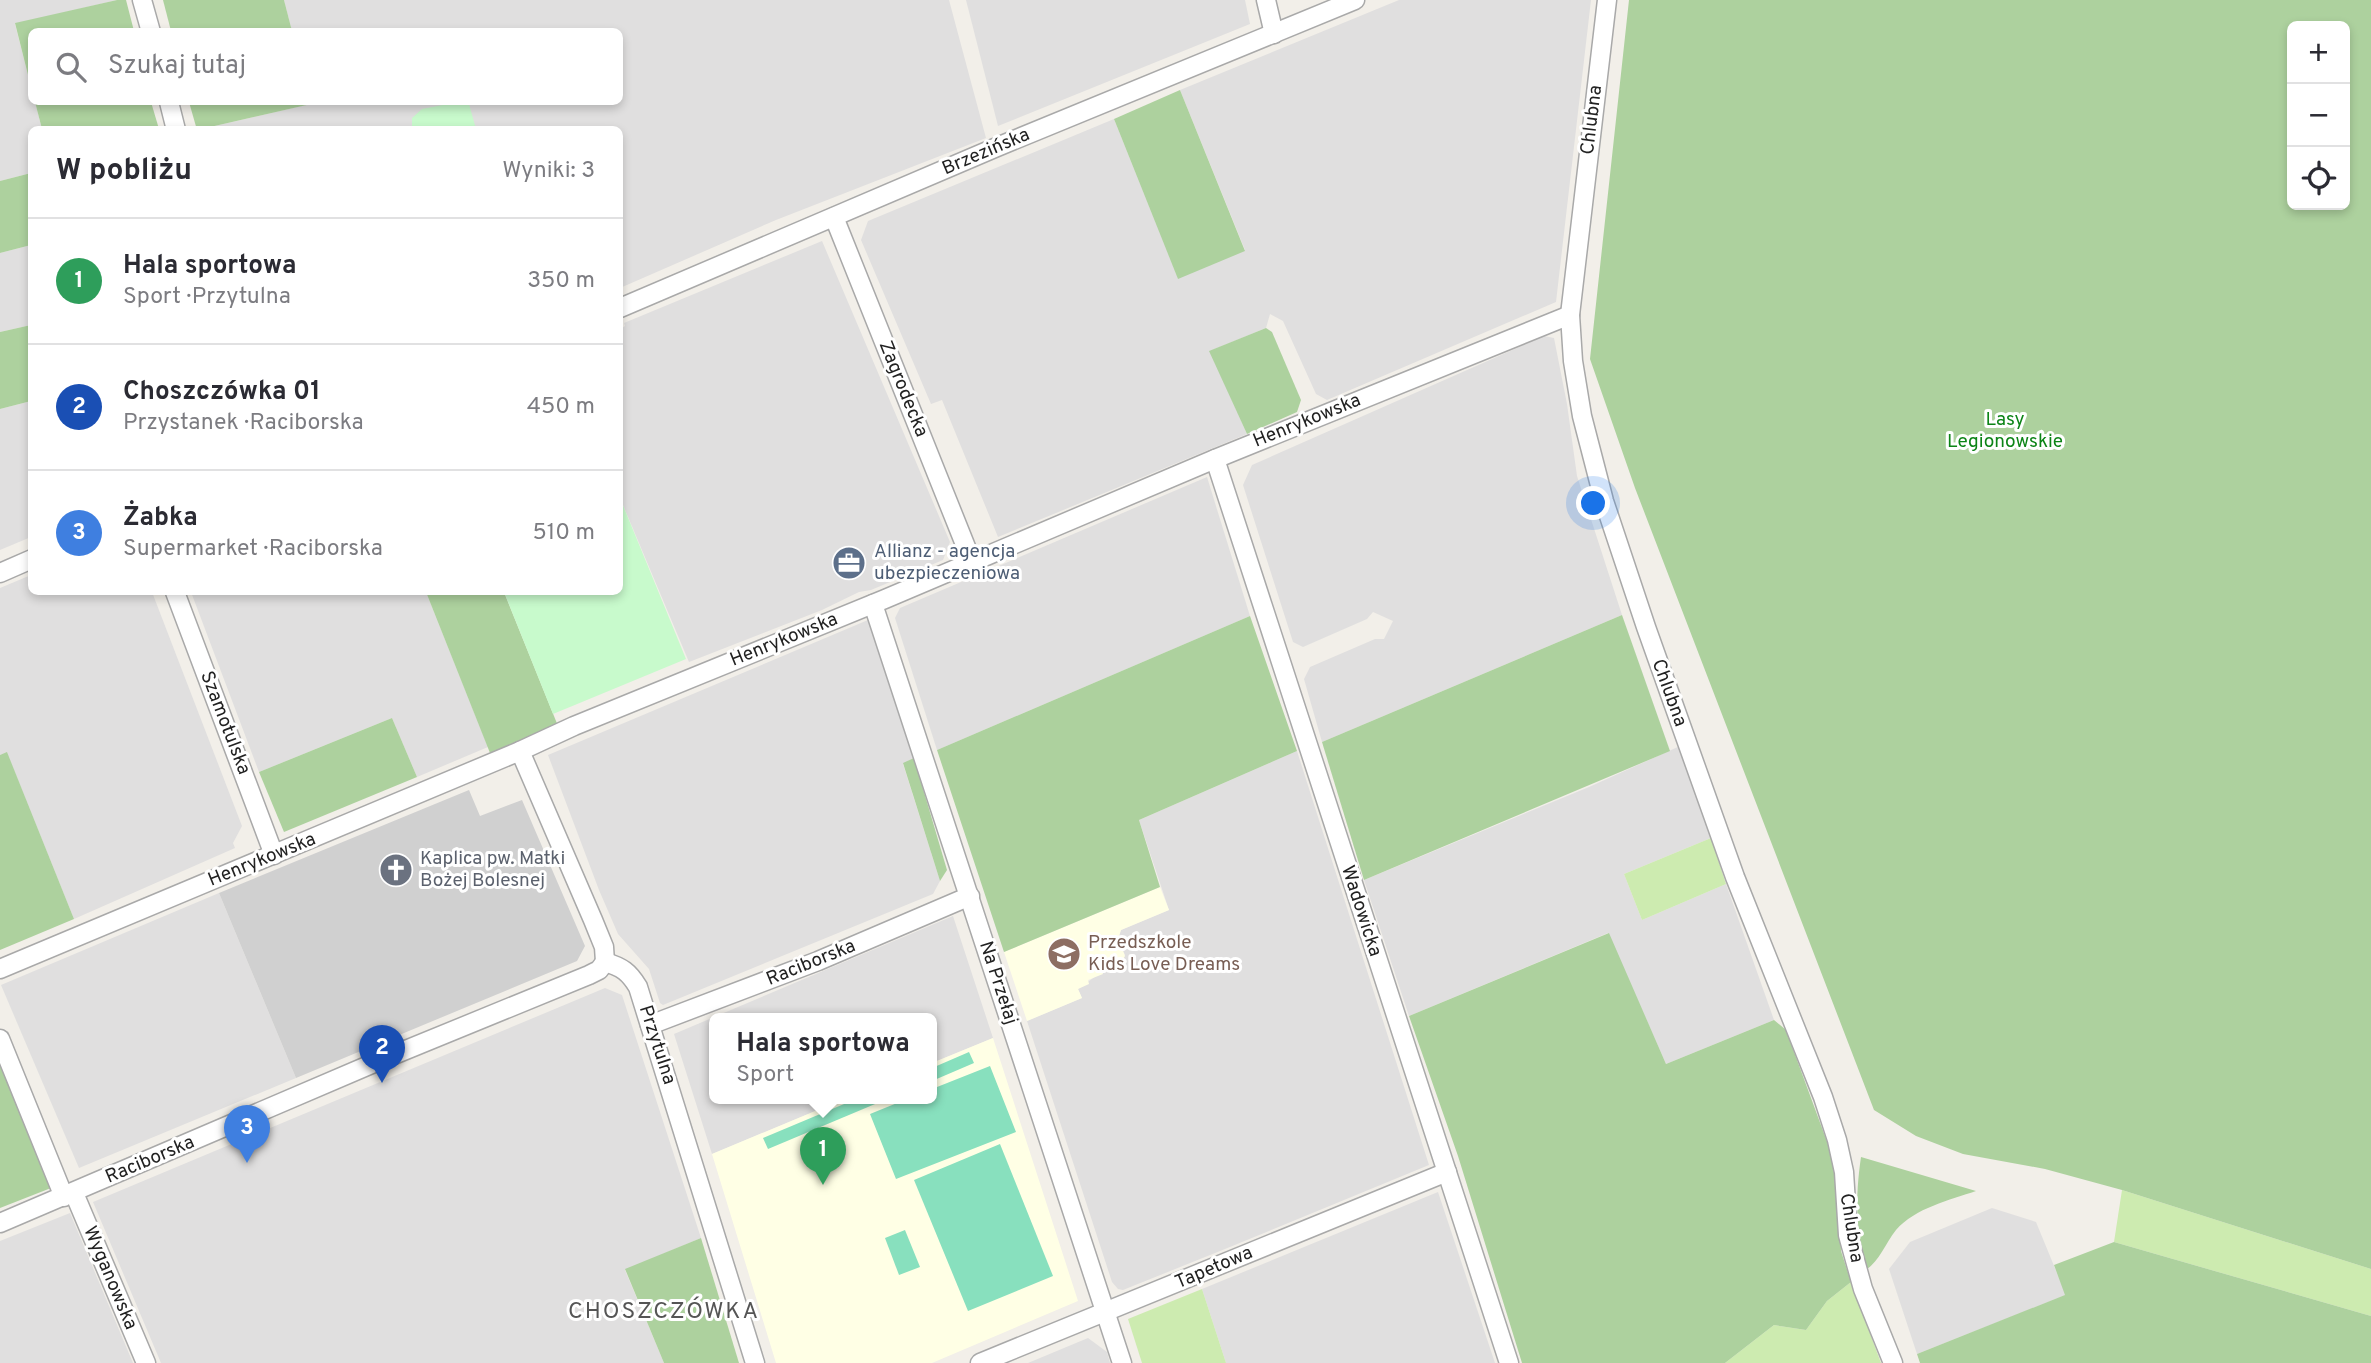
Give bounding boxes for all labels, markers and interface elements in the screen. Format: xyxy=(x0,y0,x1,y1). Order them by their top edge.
map controls xyxy=(2287,21,2350,210)
button: + xyxy=(2287,21,2350,84)
search box xyxy=(28,28,623,105)
icon: search xyxy=(52,48,90,86)
text: Szukaj tutaj xyxy=(108,50,246,83)
street label: Chlubna xyxy=(1576,84,1608,156)
button: − xyxy=(2287,84,2350,147)
street label: Brzezińska xyxy=(939,123,1033,181)
button: locate xyxy=(2287,147,2350,210)
text: W pobliżu xyxy=(56,153,192,190)
text: Wyniki: 3 xyxy=(502,157,595,186)
text: Hala sportowa xyxy=(123,250,296,283)
text: 1 xyxy=(74,267,84,296)
text: 350 m xyxy=(527,267,595,296)
text: Sport · Przytulna xyxy=(123,283,291,312)
street label: Zagrodecka xyxy=(873,337,933,441)
text: Choszczówka 01 xyxy=(123,376,321,409)
street label: Henrykowska xyxy=(1250,388,1364,454)
text: 2 xyxy=(72,393,86,422)
text: 450 m xyxy=(527,393,595,422)
park label: Lasy Legionowskie xyxy=(1947,408,2063,454)
text: Przystanek · Raciborska xyxy=(123,409,364,438)
your location xyxy=(1576,486,1610,520)
text: Żabka xyxy=(123,502,198,535)
text: 3 xyxy=(72,519,86,548)
text: 510 m xyxy=(532,519,595,548)
text: Supermarket · Raciborska xyxy=(123,535,383,564)
place label: Allianz - agencja ubezpieczeniowa xyxy=(874,540,1020,586)
office icon: Allianz - agencja ubezpieczeniowa xyxy=(830,544,868,582)
street label: Henrykowska xyxy=(727,607,841,673)
street label: Chlubna xyxy=(1646,656,1692,730)
street label: Szamotulska xyxy=(194,668,256,778)
street label: Henrykowska xyxy=(205,827,319,893)
place label: Kaplica pw. Matki Bożej Bolesnej xyxy=(420,847,565,893)
church icon: Kaplica pw. Matki Bożej Bolesnej xyxy=(377,851,415,889)
street label: Wadowicka xyxy=(1335,862,1387,960)
place label: Przedszkole Kids Love Dreams xyxy=(1088,931,1240,977)
street label: Raciborska xyxy=(763,934,859,992)
school or university icon: Przedszkole Kids Love Dreams xyxy=(1045,935,1083,973)
street label: Na Przełaj xyxy=(973,938,1023,1028)
street label: Przytulna xyxy=(633,1002,681,1088)
popup xyxy=(709,1013,937,1104)
pin: 2 xyxy=(359,1025,405,1083)
text: Hala sportowa xyxy=(736,1028,910,1061)
text: Sport xyxy=(736,1061,794,1090)
pin: 3 xyxy=(224,1105,270,1163)
pin: 1 xyxy=(800,1127,846,1185)
street label: Raciborska xyxy=(102,1131,198,1189)
street label: Chlubna xyxy=(1834,1192,1868,1264)
street label: Wyganowska xyxy=(77,1223,143,1333)
street label: Tapetowa xyxy=(1172,1241,1256,1295)
district label: CHOSZCZÓWKA xyxy=(568,1296,760,1327)

